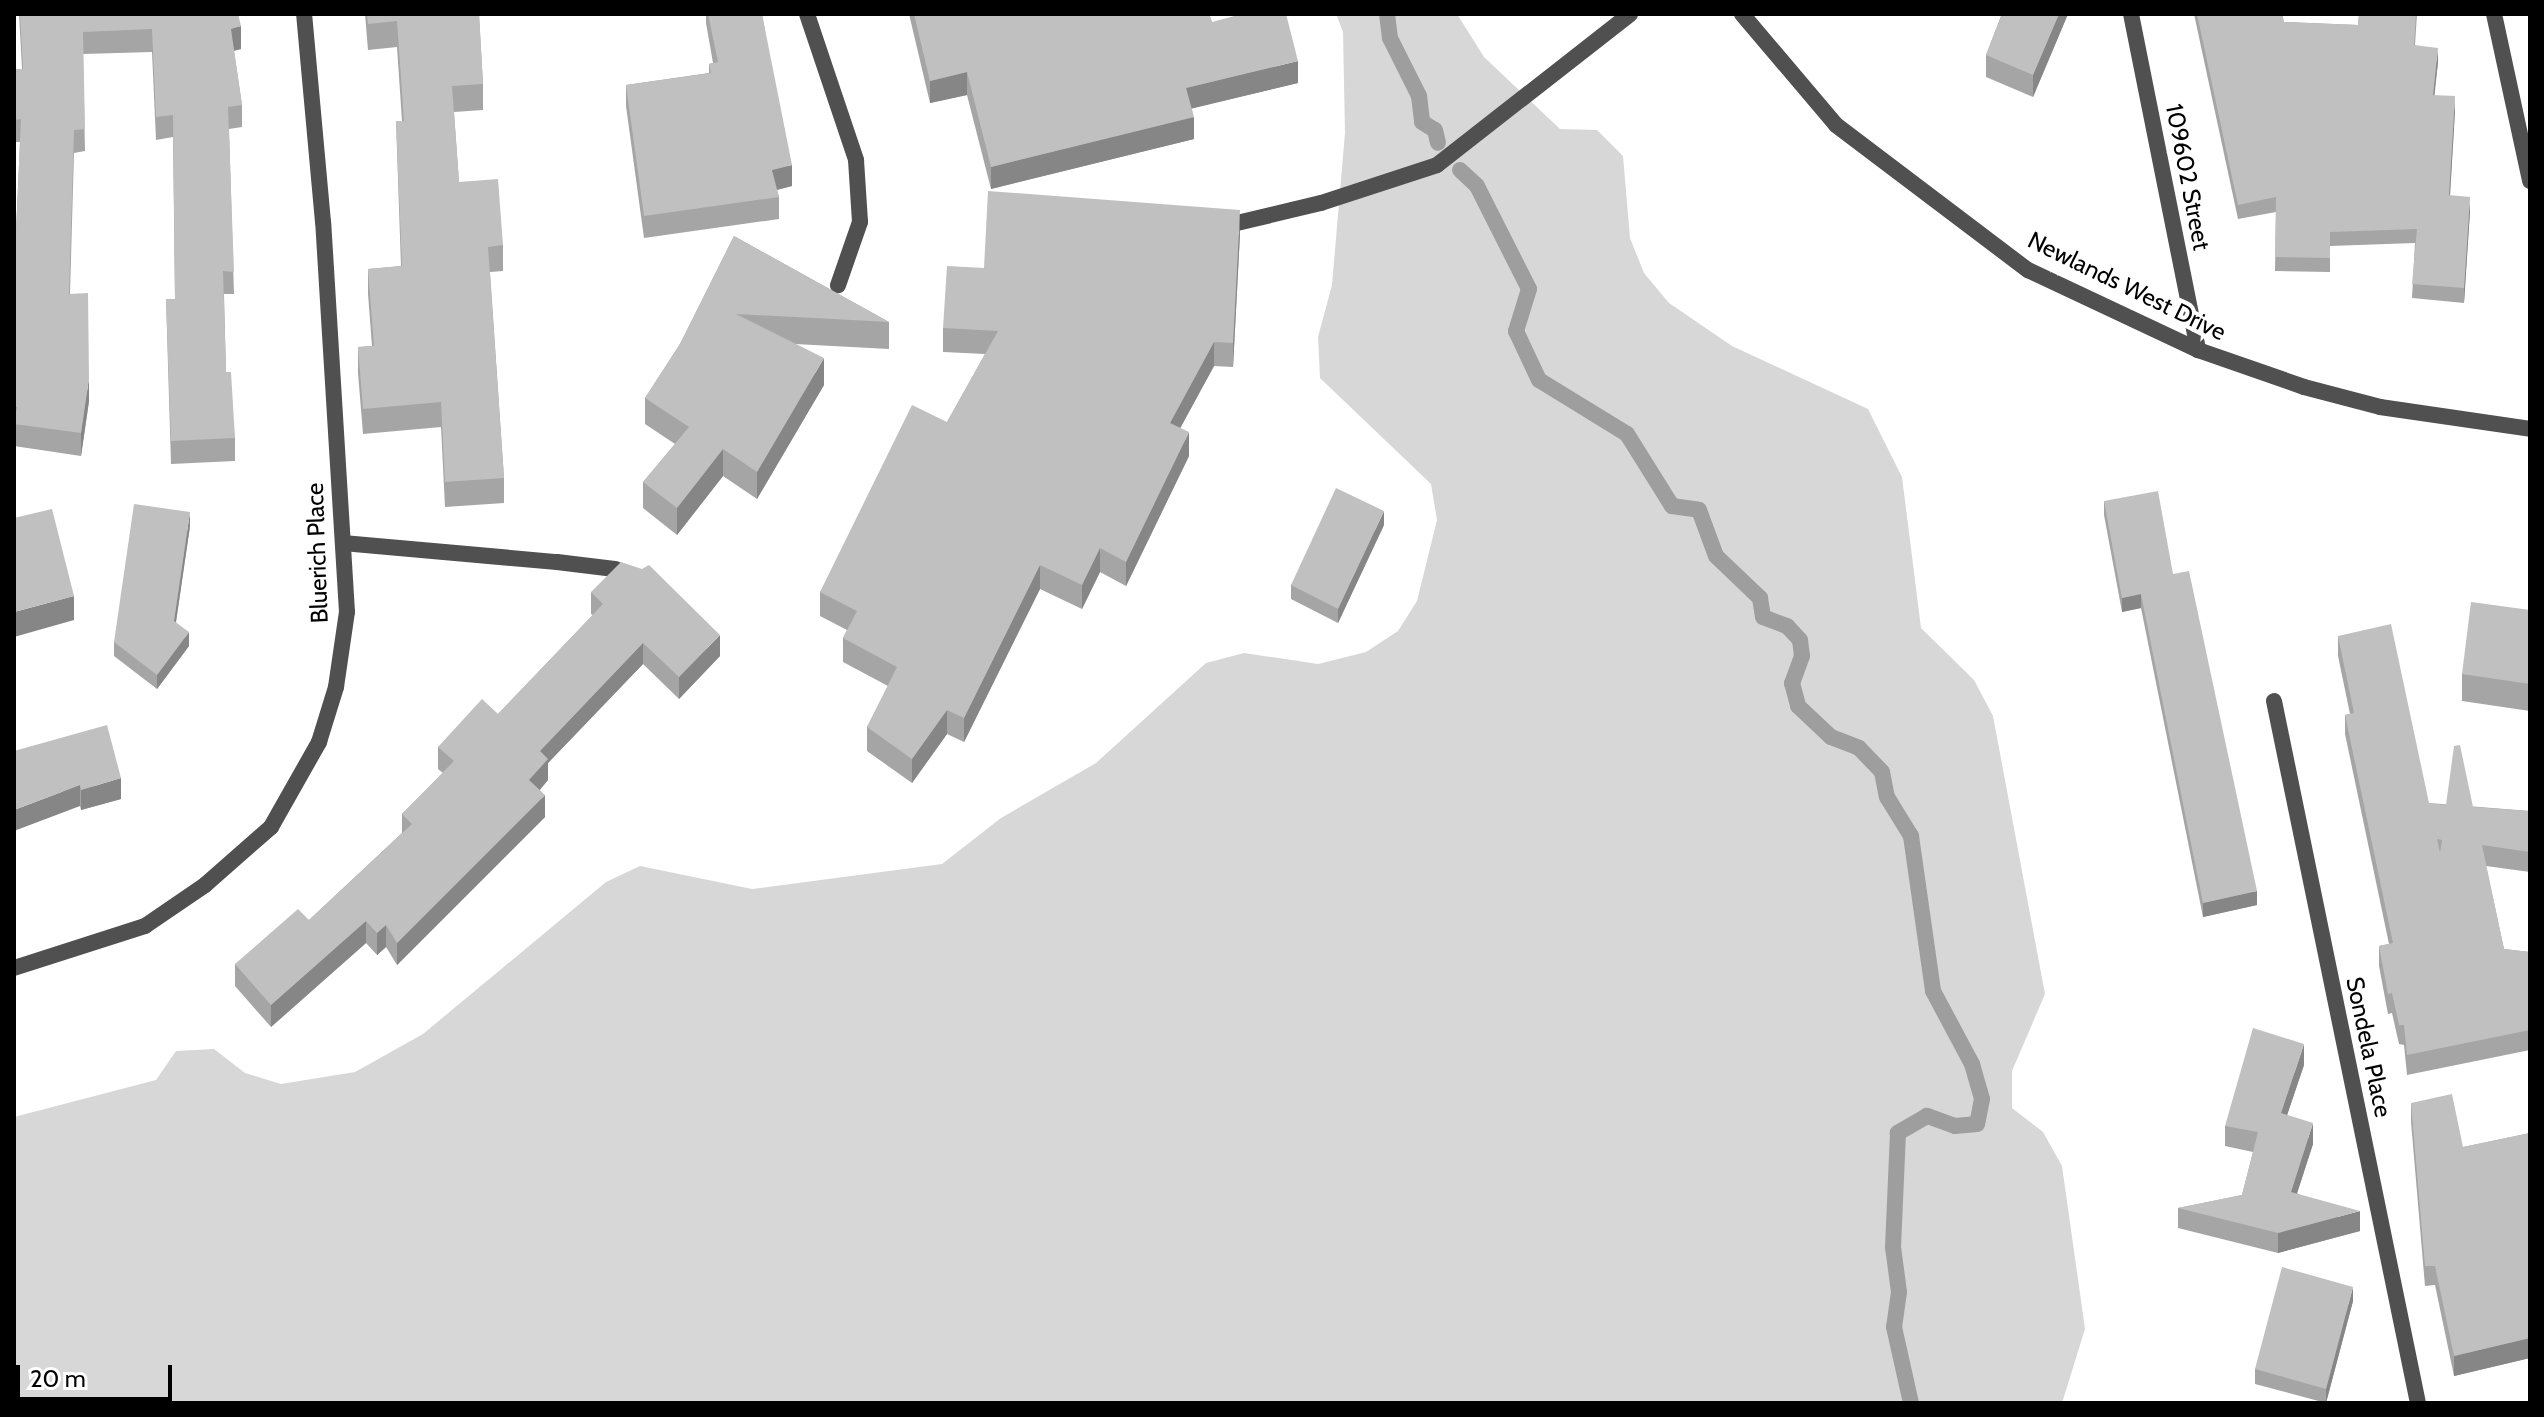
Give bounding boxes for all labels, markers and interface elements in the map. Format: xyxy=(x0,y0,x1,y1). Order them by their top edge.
street label: 109602 Street xyxy=(2160,101,2216,253)
street label: Newlands West Drive xyxy=(2023,226,2231,346)
street label: Bluerich Place xyxy=(300,482,334,624)
street label: Sondela Place xyxy=(2340,974,2398,1120)
scale bar xyxy=(20,1349,176,1399)
text: 20 m xyxy=(30,1364,86,1393)

